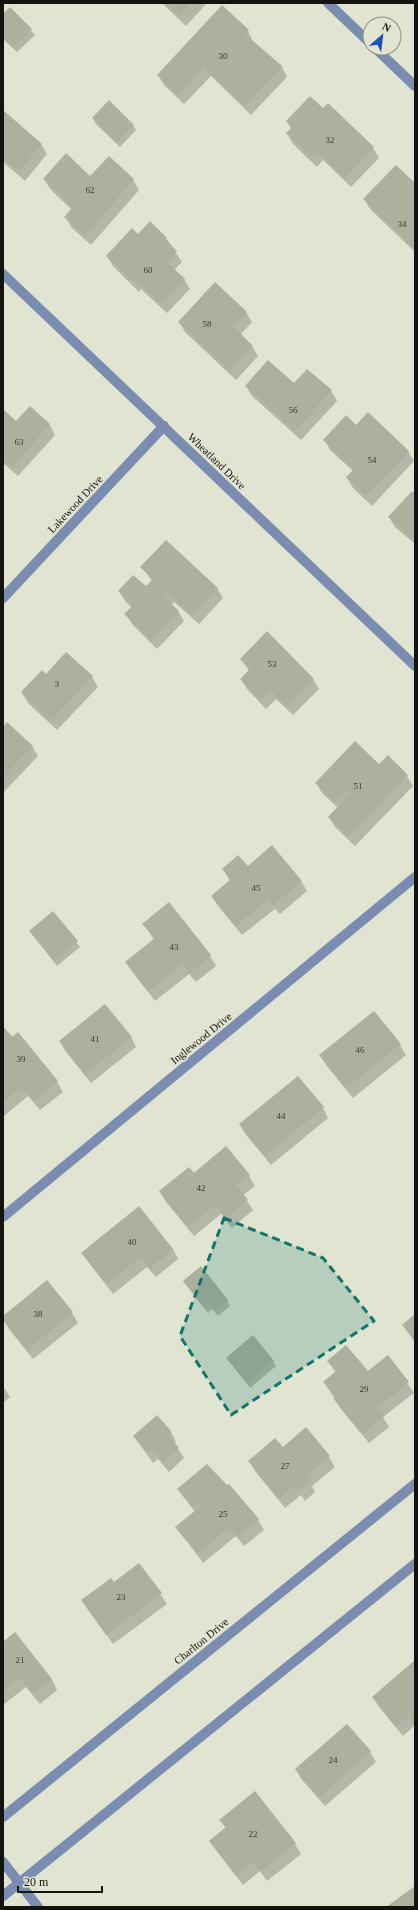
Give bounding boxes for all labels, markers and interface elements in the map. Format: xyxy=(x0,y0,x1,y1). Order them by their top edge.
north arrow xyxy=(362,16,402,56)
text: N xyxy=(380,20,393,34)
house number: 30 xyxy=(219,51,228,61)
house number: 32 xyxy=(326,135,335,145)
house number: 62 xyxy=(86,185,95,195)
house number: 34 xyxy=(398,219,407,229)
house number: 60 xyxy=(144,265,153,275)
house number: 58 xyxy=(203,319,212,329)
house number: 56 xyxy=(289,405,298,415)
street label: Wheatland Drive xyxy=(186,430,248,492)
house number: 63 xyxy=(15,437,24,447)
house number: 54 xyxy=(368,455,377,465)
street label: Lakewood Drive xyxy=(45,473,105,535)
house number: 53 xyxy=(268,659,277,669)
house number: 3 xyxy=(55,679,60,689)
house number: 51 xyxy=(354,781,363,791)
house number: 45 xyxy=(252,883,261,893)
house number: 43 xyxy=(170,942,179,952)
street label: Inglewood Drive xyxy=(168,1010,234,1066)
house number: 41 xyxy=(91,1034,100,1044)
house number: 46 xyxy=(356,1045,365,1055)
house number: 39 xyxy=(17,1054,26,1064)
house number: 44 xyxy=(277,1111,286,1121)
house number: 42 xyxy=(197,1183,206,1193)
house number: 40 xyxy=(128,1237,137,1247)
house number: 38 xyxy=(34,1309,43,1319)
house number: 29 xyxy=(360,1384,369,1394)
house number: 27 xyxy=(281,1461,290,1471)
house number: 25 xyxy=(219,1509,228,1519)
house number: 23 xyxy=(117,1592,126,1602)
street label: Charlton Drive xyxy=(171,1615,231,1667)
house number: 21 xyxy=(16,1655,25,1665)
house number: 24 xyxy=(329,1755,338,1765)
house number: 22 xyxy=(249,1829,258,1839)
scale bar xyxy=(18,1868,102,1894)
text: 20 m xyxy=(24,1875,49,1889)

